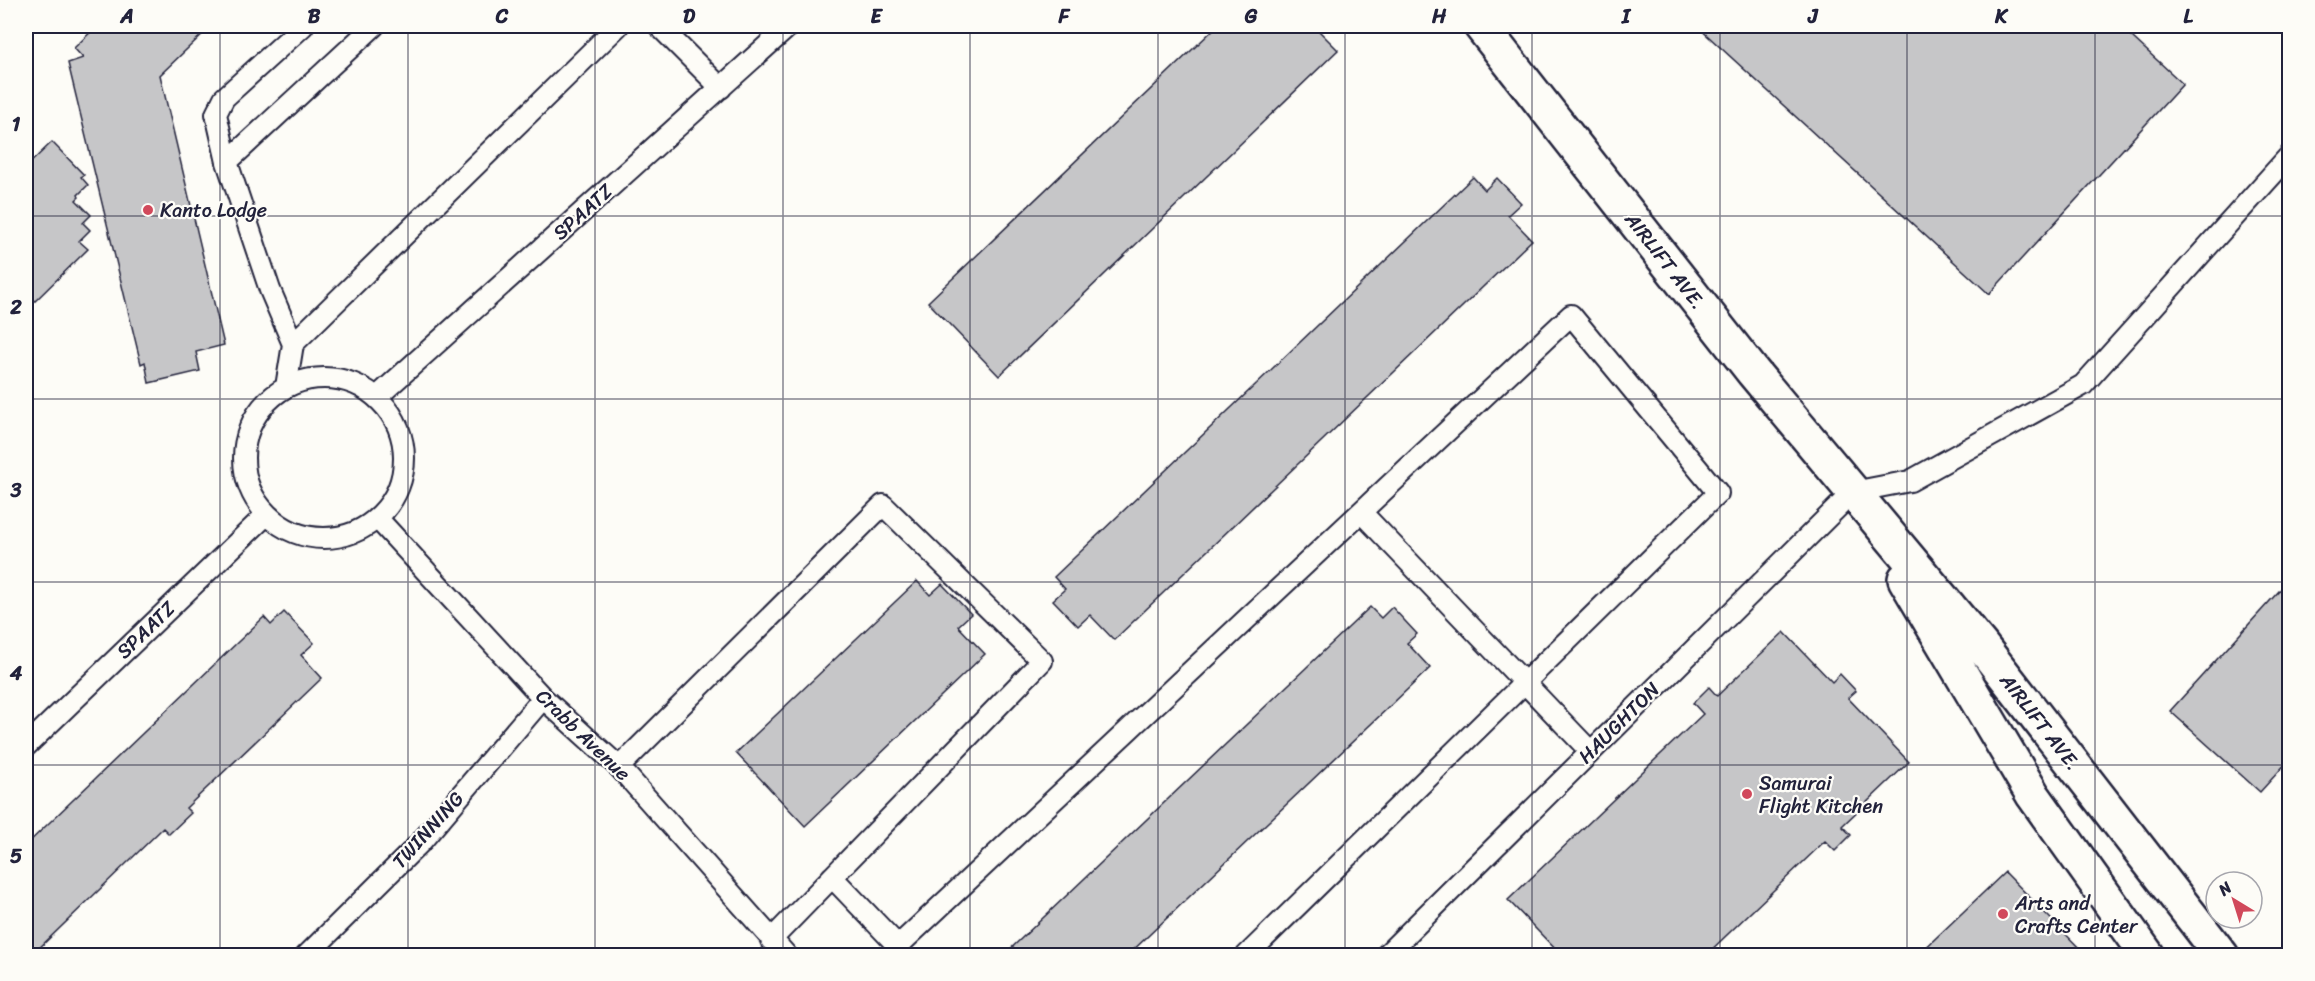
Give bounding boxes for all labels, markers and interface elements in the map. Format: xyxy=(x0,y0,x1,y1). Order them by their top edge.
text: A xyxy=(119,0,134,34)
text: B xyxy=(308,0,321,34)
text: C xyxy=(495,0,509,34)
text: D xyxy=(683,0,696,34)
text: E xyxy=(870,0,883,34)
text: F xyxy=(1058,0,1071,34)
text: G xyxy=(1244,0,1258,34)
text: H xyxy=(1431,0,1447,34)
text: I xyxy=(1621,0,1632,34)
text: J xyxy=(1807,0,1819,34)
text: K xyxy=(1994,0,2009,34)
text: L xyxy=(2183,0,2193,34)
text: 1 xyxy=(12,107,21,142)
street label: SPAATZ xyxy=(544,175,622,249)
place label: Kanto Lodge xyxy=(160,193,267,228)
marker: Kanto Lodge xyxy=(141,203,155,217)
street label: AIRLIFT AVE. xyxy=(1615,204,1715,318)
text: 2 xyxy=(9,290,22,325)
text: 3 xyxy=(10,473,22,508)
street label: SPAATZ xyxy=(108,592,184,668)
text: 4 xyxy=(9,656,23,691)
street label: AIRLIFT AVE. xyxy=(1990,665,2090,779)
street label: HAUGHTON xyxy=(1569,673,1669,773)
street label: Crabb Avenue xyxy=(527,680,639,790)
place label: Samurai Flight Kitchen xyxy=(1759,766,1883,824)
street label: TWINNING xyxy=(383,783,473,877)
marker: Samurai Flight Kitchen xyxy=(1740,787,1754,801)
text: 5 xyxy=(10,839,22,874)
north arrow xyxy=(2204,870,2264,930)
text: N xyxy=(2211,873,2239,904)
place label: Arts and Crafts Center xyxy=(2014,886,2139,944)
marker: Arts and Crafts Center xyxy=(1996,907,2010,921)

